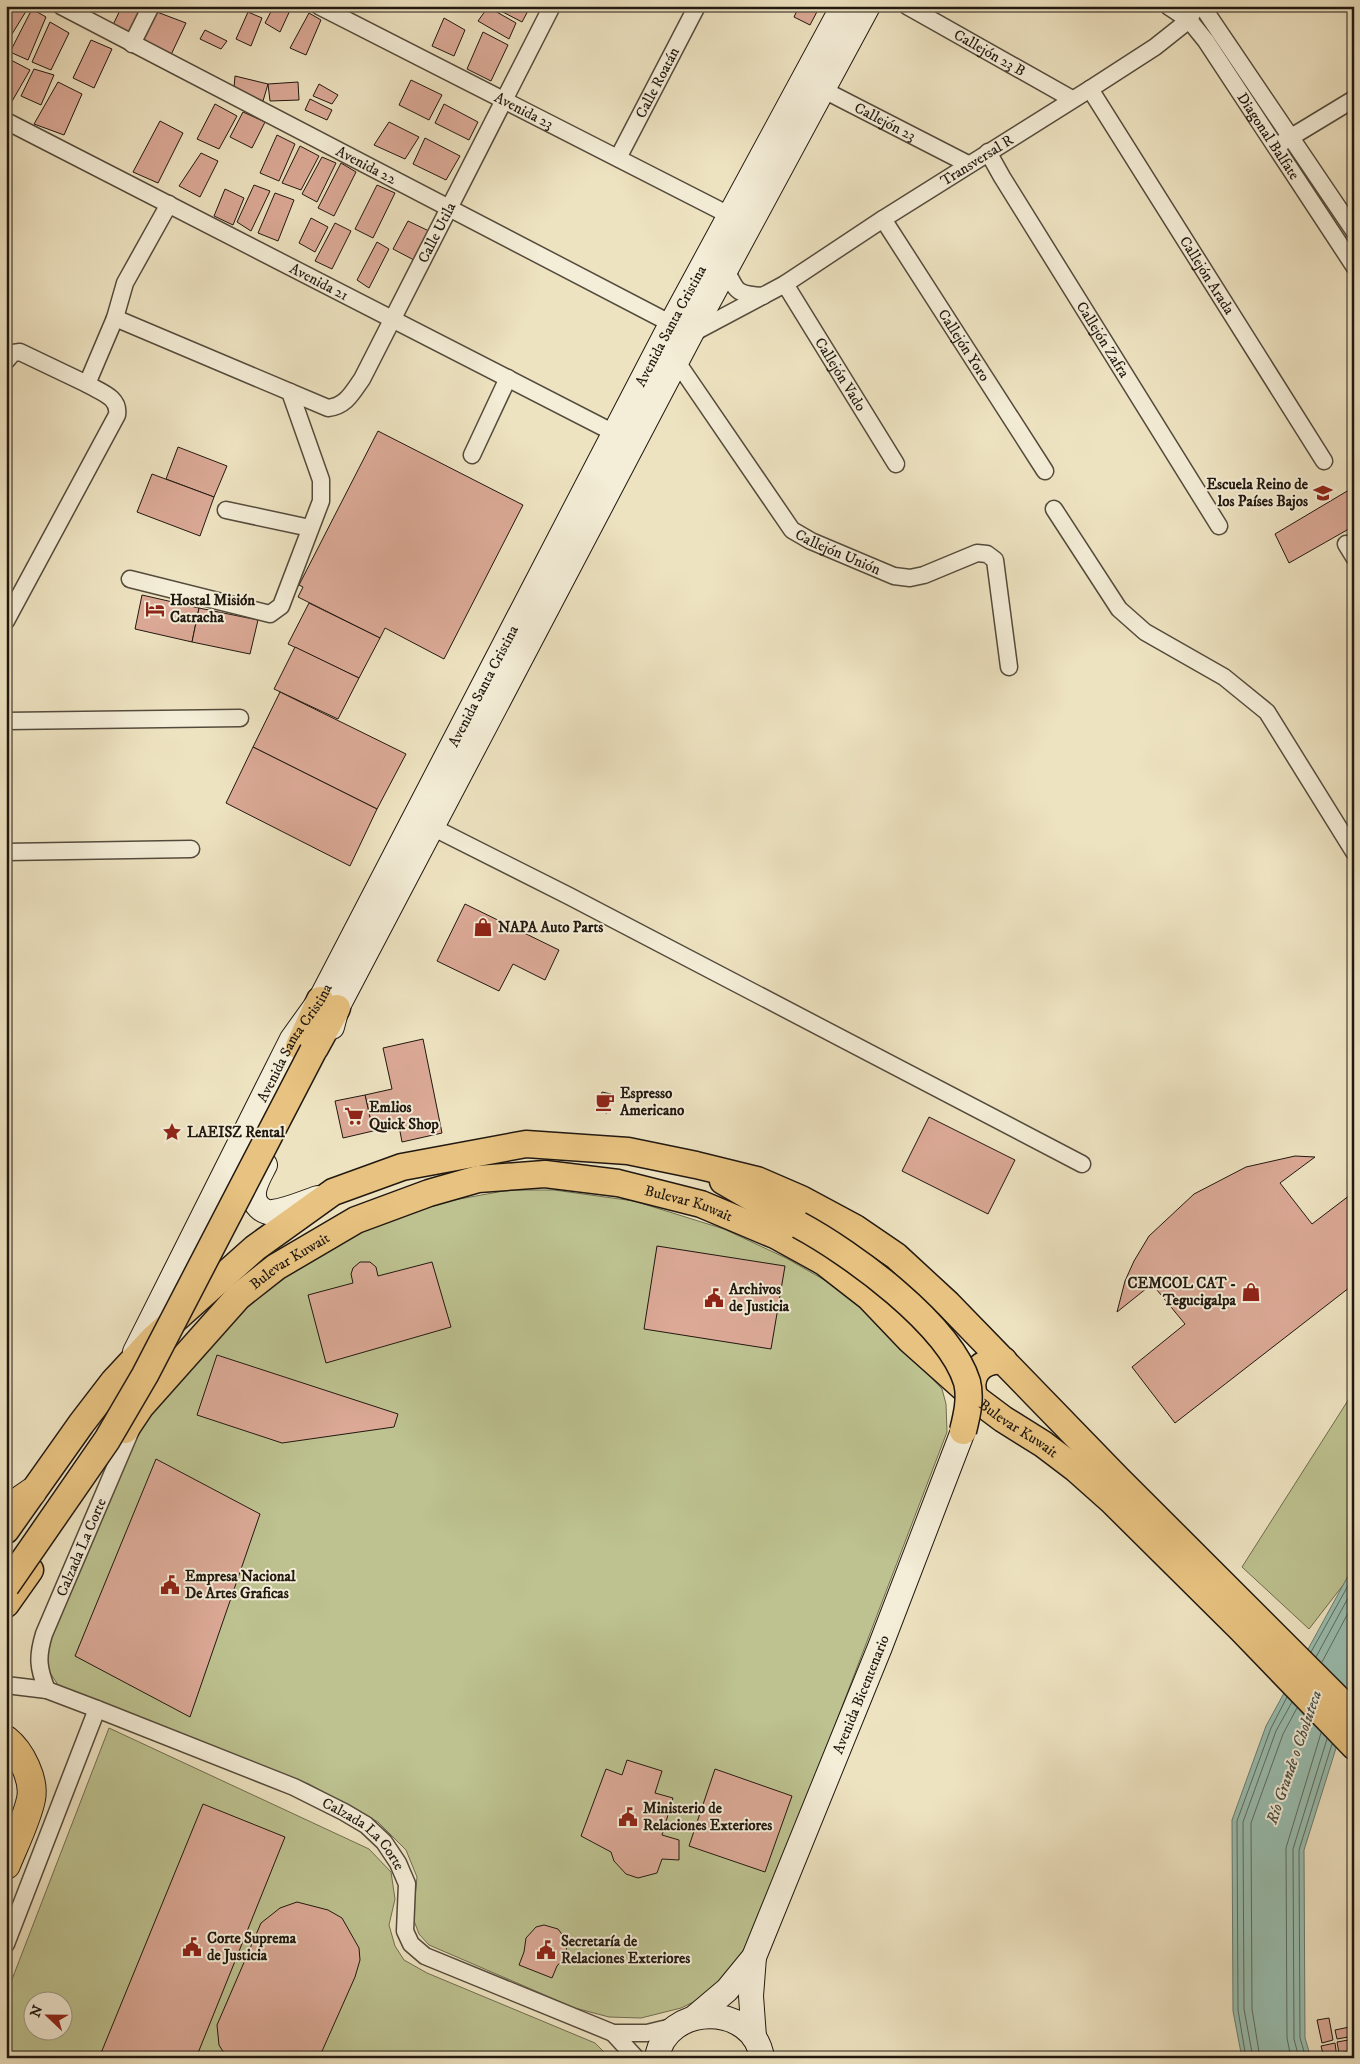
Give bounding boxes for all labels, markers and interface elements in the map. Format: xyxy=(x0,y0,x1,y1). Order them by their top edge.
street label: Callejón 23 B xyxy=(950,25,1029,81)
street label: Calle Roatán xyxy=(631,44,684,122)
street label: Avenida 23 xyxy=(491,88,556,134)
street label: Diagonal Balfate xyxy=(1233,89,1304,184)
street label: Callejón 23 xyxy=(851,98,919,146)
street label: Transversal R xyxy=(937,131,1017,190)
street label: Avenida 22 xyxy=(332,142,400,189)
street label: Calle Utila xyxy=(414,199,461,266)
street label: Callejón Arada xyxy=(1175,233,1239,319)
street label: Avenida 21 xyxy=(286,259,352,305)
street label: Avenida Santa Cristina xyxy=(631,262,711,390)
street label: Callejón Zafra xyxy=(1072,298,1134,382)
street label: Callejón Yoro xyxy=(933,306,994,385)
street label: Callejón Vado xyxy=(810,334,870,415)
place label: Escuela Reino de los Países Bajos xyxy=(1206,475,1309,511)
school or university icon: Escuela Reino de los Países Bajos xyxy=(1312,482,1334,504)
street label: Callejón Unión xyxy=(791,525,884,579)
place label: Hostal Misión Catracha xyxy=(170,591,255,627)
hotel icon: Hostal Misión Catracha xyxy=(144,598,166,620)
street label: Avenida Santa Cristina xyxy=(444,622,523,750)
shop icon: NAPA Auto Parts xyxy=(472,916,494,938)
place label: NAPA Auto Parts xyxy=(498,918,603,937)
street label: Avenida Santa Cristina xyxy=(253,980,337,1106)
place label: Espresso Americano xyxy=(619,1084,685,1120)
cafe icon: Espresso Americano xyxy=(594,1091,616,1113)
place label: Emlios Quick Shop xyxy=(369,1098,439,1134)
supermarket icon: Emlios Quick Shop xyxy=(343,1105,365,1127)
place icon: LAEISZ Rental xyxy=(161,1121,183,1143)
place label: LAEISZ Rental xyxy=(187,1123,285,1142)
street label: Bulevar Kuwait xyxy=(642,1181,736,1226)
street label: Bulevar Kuwait xyxy=(246,1228,333,1294)
place label: CEMCOL CAT - Tegucigalpa xyxy=(1128,1274,1237,1310)
place label: Archivos de Justicia xyxy=(728,1280,790,1316)
shop icon: CEMCOL CAT - Tegucigalpa xyxy=(1240,1281,1262,1303)
public building icon: Archivos de Justicia xyxy=(703,1287,725,1309)
street label: Bulevar Kuwait xyxy=(975,1395,1062,1462)
street label: Calzada La Corte xyxy=(52,1495,111,1599)
place label: Empresa Nacional De Artes Graficas xyxy=(185,1567,296,1603)
public building icon: Empresa Nacional De Artes Graficas xyxy=(159,1574,181,1596)
street label: Avenida Bicentenario xyxy=(829,1632,894,1757)
water label: Río Grande o Choluteca xyxy=(1261,1688,1326,1828)
street label: Calzada La Corte xyxy=(319,1794,409,1873)
place label: Ministerio de Relaciones Exteriores xyxy=(643,1799,772,1835)
public building icon: Ministerio de Relaciones Exteriores xyxy=(617,1806,639,1828)
place label: Corte Suprema de Justicia xyxy=(207,1929,297,1965)
place label: Secretaría de Relaciones Exteriores xyxy=(561,1932,690,1968)
public building icon: Corte Suprema de Justicia xyxy=(181,1936,203,1958)
public building icon: Secretaría de Relaciones Exteriores xyxy=(535,1939,557,1961)
north arrow xyxy=(22,1992,72,2042)
text: N xyxy=(26,2002,48,2020)

